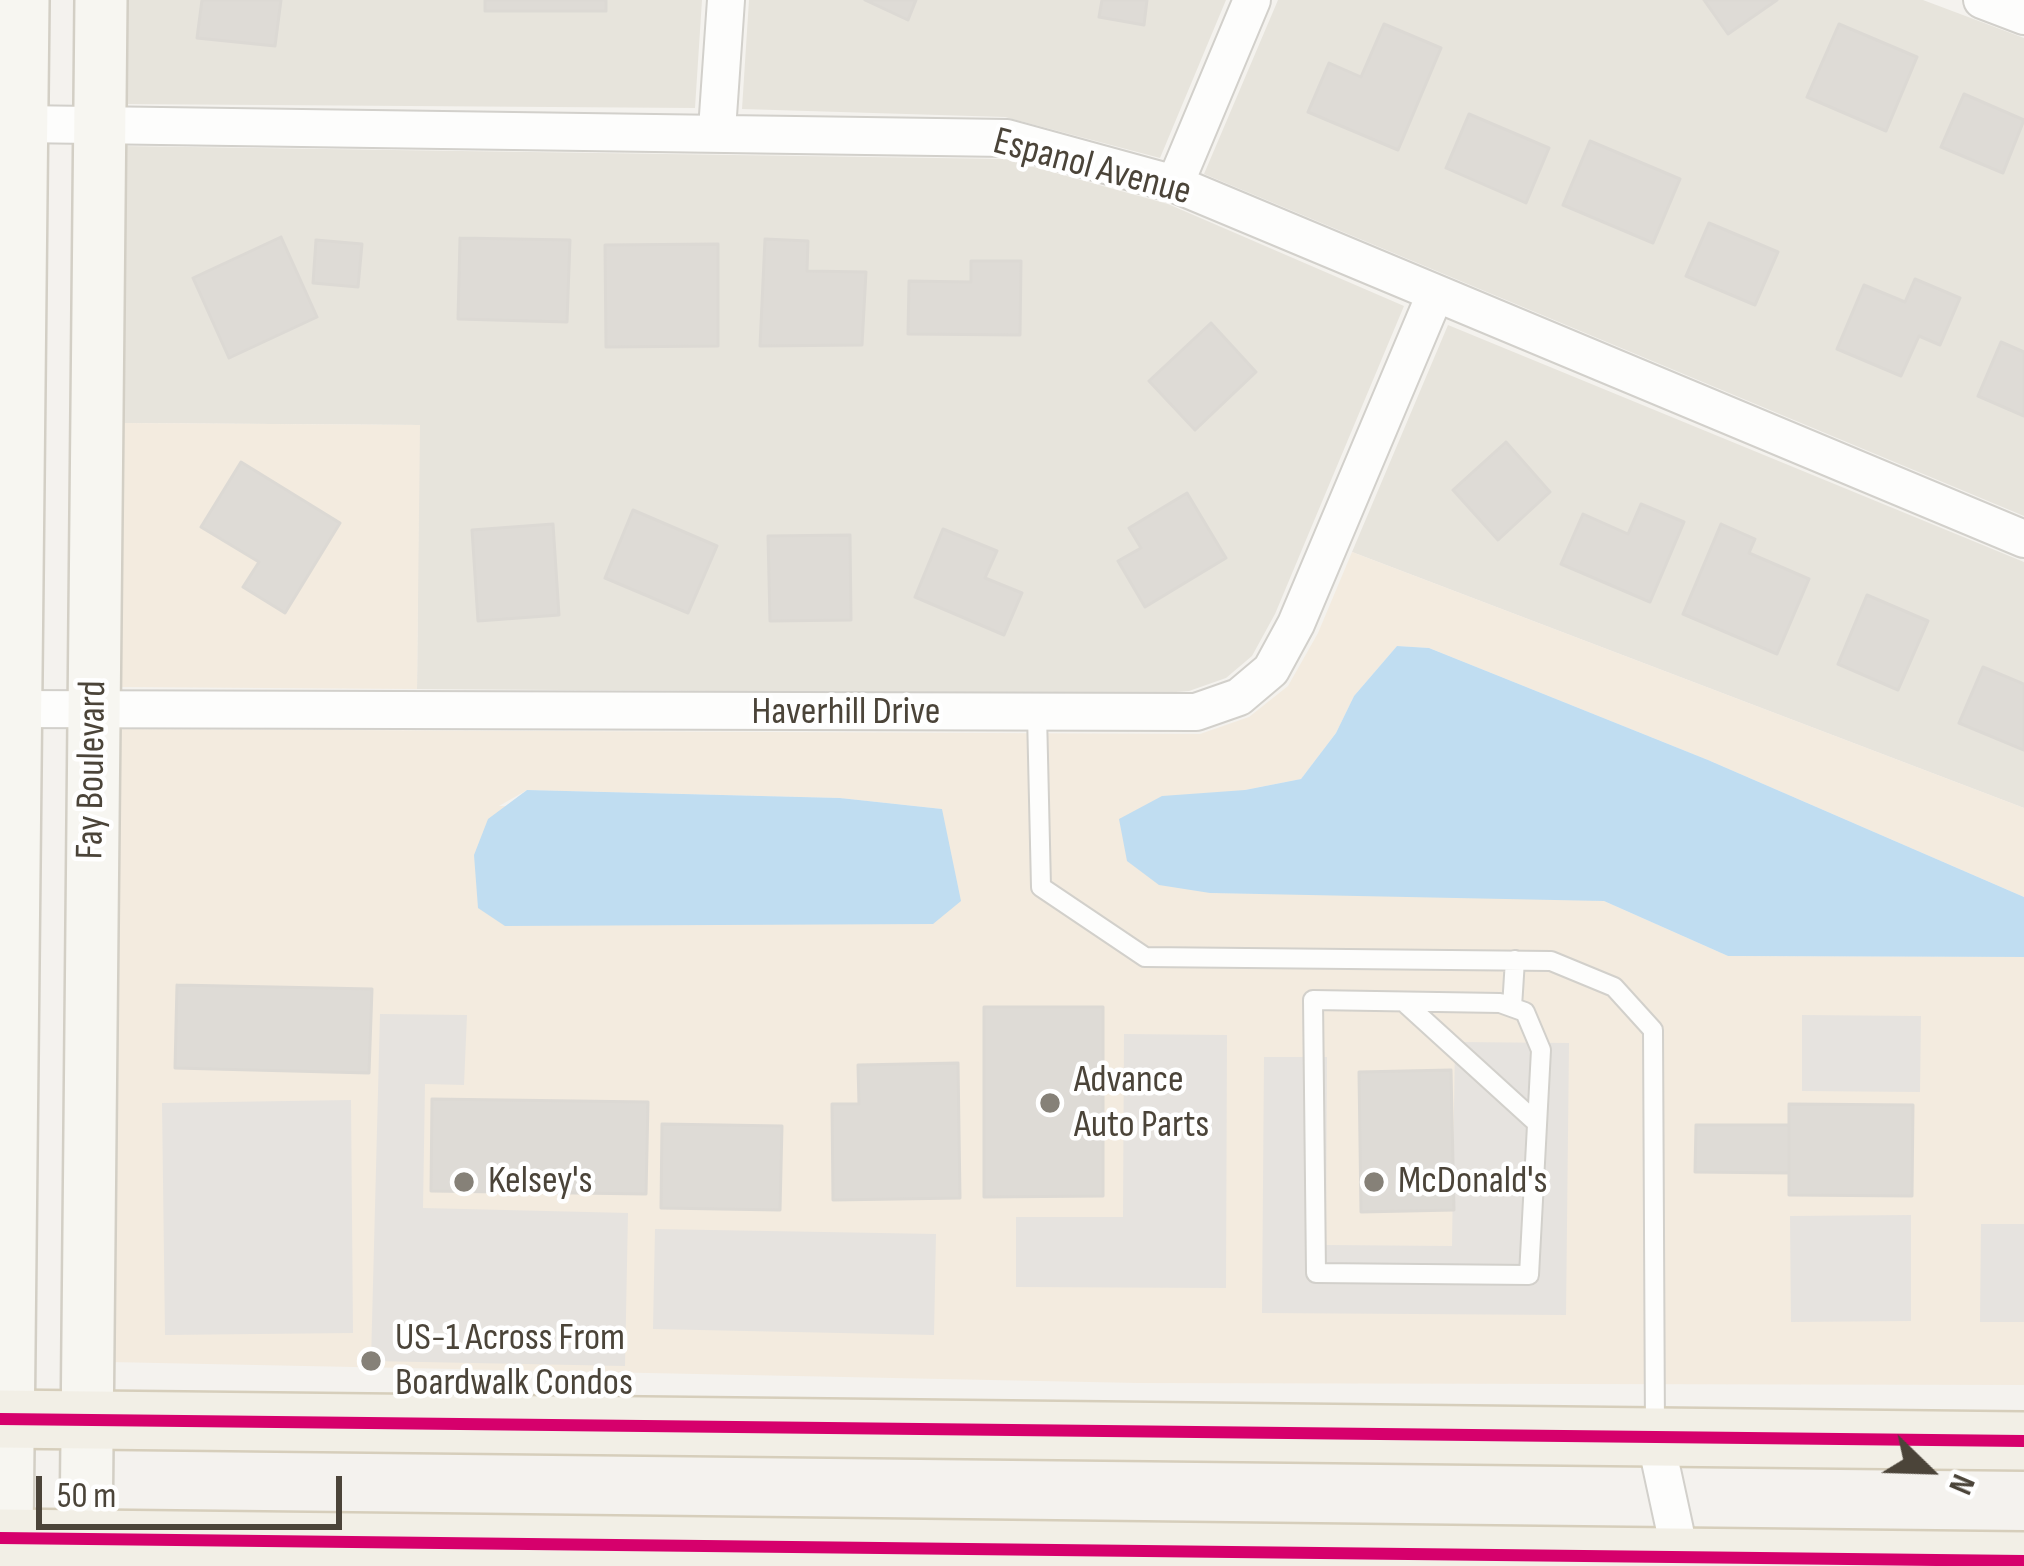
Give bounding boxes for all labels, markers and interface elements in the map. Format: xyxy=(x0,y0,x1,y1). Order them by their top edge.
street label: Espanol Avenue xyxy=(988,119,1196,217)
street label: Fay Boulevard xyxy=(68,680,118,860)
street label: Haverhill Drive xyxy=(752,690,940,736)
place label: Advance Auto Parts xyxy=(1074,1058,1209,1149)
marker: Advance Auto Parts xyxy=(1037,1090,1063,1116)
place label: Kelsey's xyxy=(488,1159,592,1205)
place label: McDonald's xyxy=(1398,1159,1547,1205)
marker: Kelsey's xyxy=(451,1169,477,1195)
marker: McDonald's xyxy=(1361,1169,1387,1195)
place label: US-1 Across From Boardwalk Condos xyxy=(395,1316,633,1407)
marker: US-1 Across From Boardwalk Condos xyxy=(358,1348,384,1374)
north arrow xyxy=(1868,1410,1988,1530)
scale bar xyxy=(42,1452,348,1526)
text: N xyxy=(1939,1468,1983,1500)
text: 50 m xyxy=(57,1475,116,1518)

